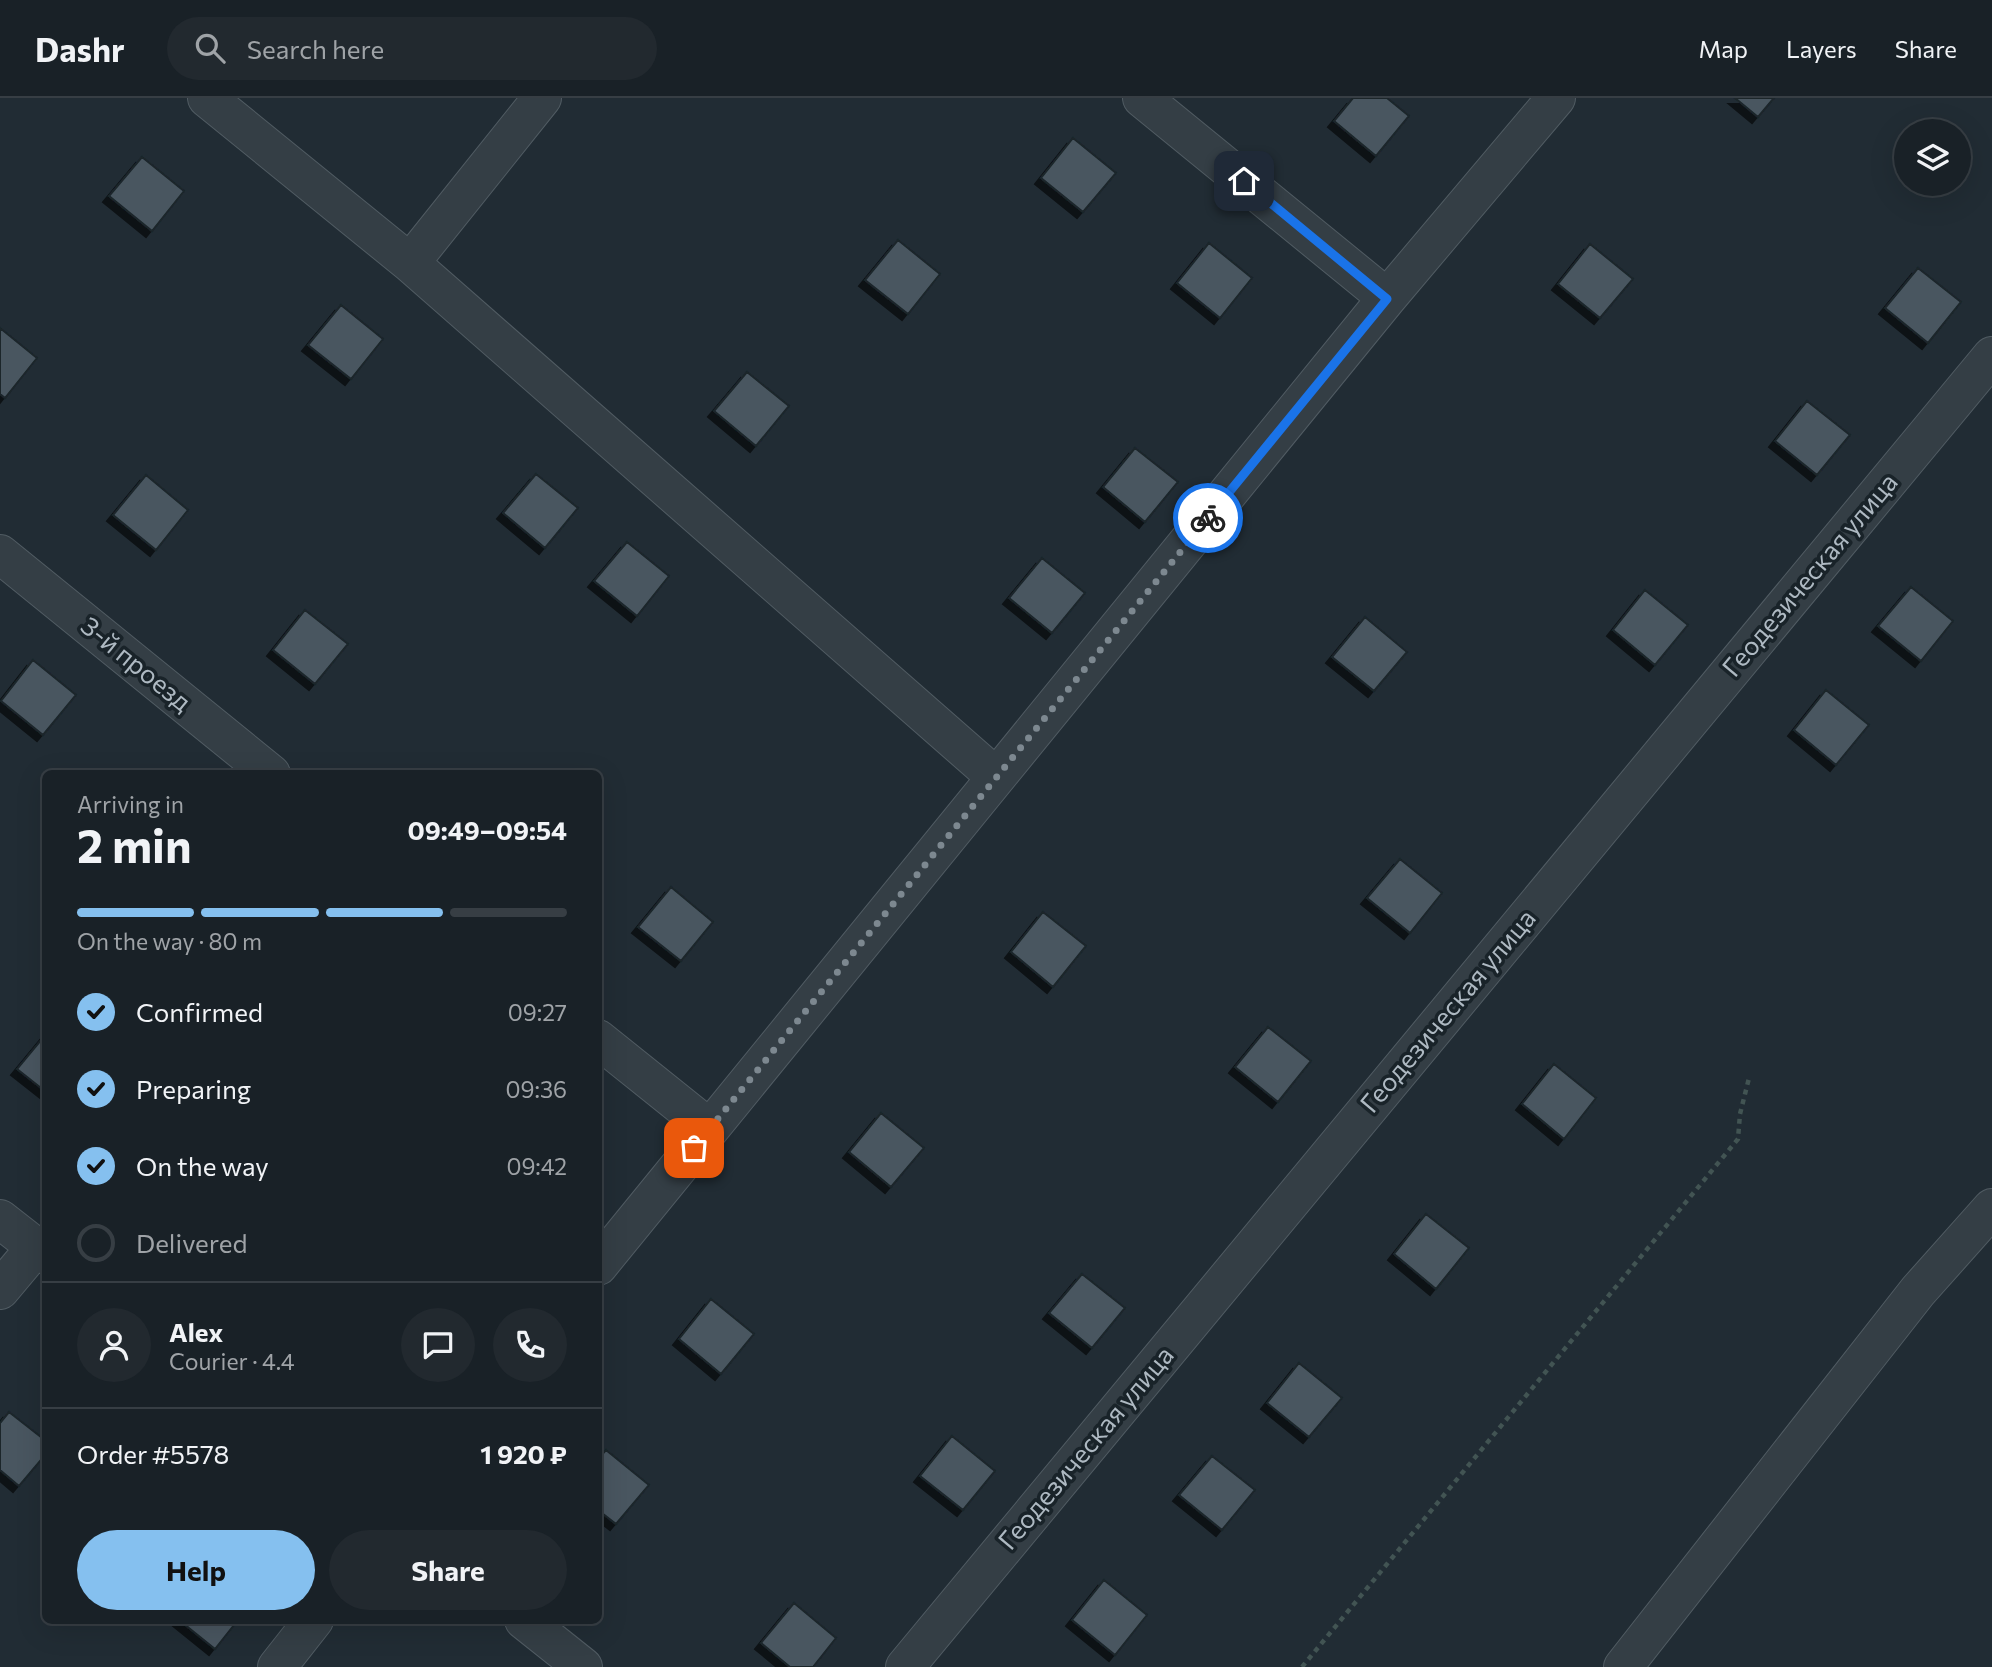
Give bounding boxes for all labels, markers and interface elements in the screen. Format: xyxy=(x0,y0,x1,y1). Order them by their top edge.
search box xyxy=(167,17,657,80)
text: Dashr xyxy=(35,28,125,69)
icon: search xyxy=(191,29,229,67)
text: Search here xyxy=(247,33,384,64)
text: Map xyxy=(1699,34,1748,63)
text: Layers xyxy=(1786,34,1857,63)
text: Share xyxy=(1895,34,1957,63)
map controls xyxy=(1894,119,1971,196)
button: layers xyxy=(1894,119,1971,196)
pin xyxy=(1214,151,1274,211)
icon: home xyxy=(1225,162,1263,200)
street label: Геодезическая улица xyxy=(1715,466,1903,682)
courier xyxy=(1173,483,1243,553)
icon: bike xyxy=(1189,499,1227,537)
street label: 3-й проезд xyxy=(76,609,198,717)
text: Arriving in xyxy=(77,790,184,818)
text: 09:49–09:54 xyxy=(408,814,567,845)
text: 2 min xyxy=(77,816,192,872)
street label: Геодезическая улица xyxy=(1353,902,1541,1118)
text: On the way · 80 m xyxy=(77,927,262,955)
icon: check xyxy=(77,993,115,1031)
text: Confirmed xyxy=(136,996,263,1027)
text: 09:27 xyxy=(508,998,567,1026)
icon: check xyxy=(77,1070,115,1108)
text: Preparing xyxy=(136,1073,251,1104)
text: 09:36 xyxy=(506,1075,567,1103)
pin xyxy=(664,1118,724,1178)
icon: bag xyxy=(675,1129,713,1167)
icon: check xyxy=(77,1147,115,1185)
text: On the way xyxy=(136,1150,269,1181)
text: 09:42 xyxy=(506,1152,567,1180)
text: Delivered xyxy=(136,1227,247,1258)
button: person xyxy=(77,1308,151,1382)
button: chat xyxy=(401,1308,475,1382)
button: phone xyxy=(493,1308,567,1382)
text: Alex xyxy=(169,1316,223,1347)
street label: Геодезическая улица xyxy=(991,1339,1179,1555)
text: Courier · 4.4 xyxy=(169,1347,295,1375)
text: Order #5578 xyxy=(77,1438,229,1469)
text: 1 920 ₽ xyxy=(480,1438,567,1469)
button: Help xyxy=(77,1530,315,1610)
button: Share xyxy=(329,1530,567,1610)

